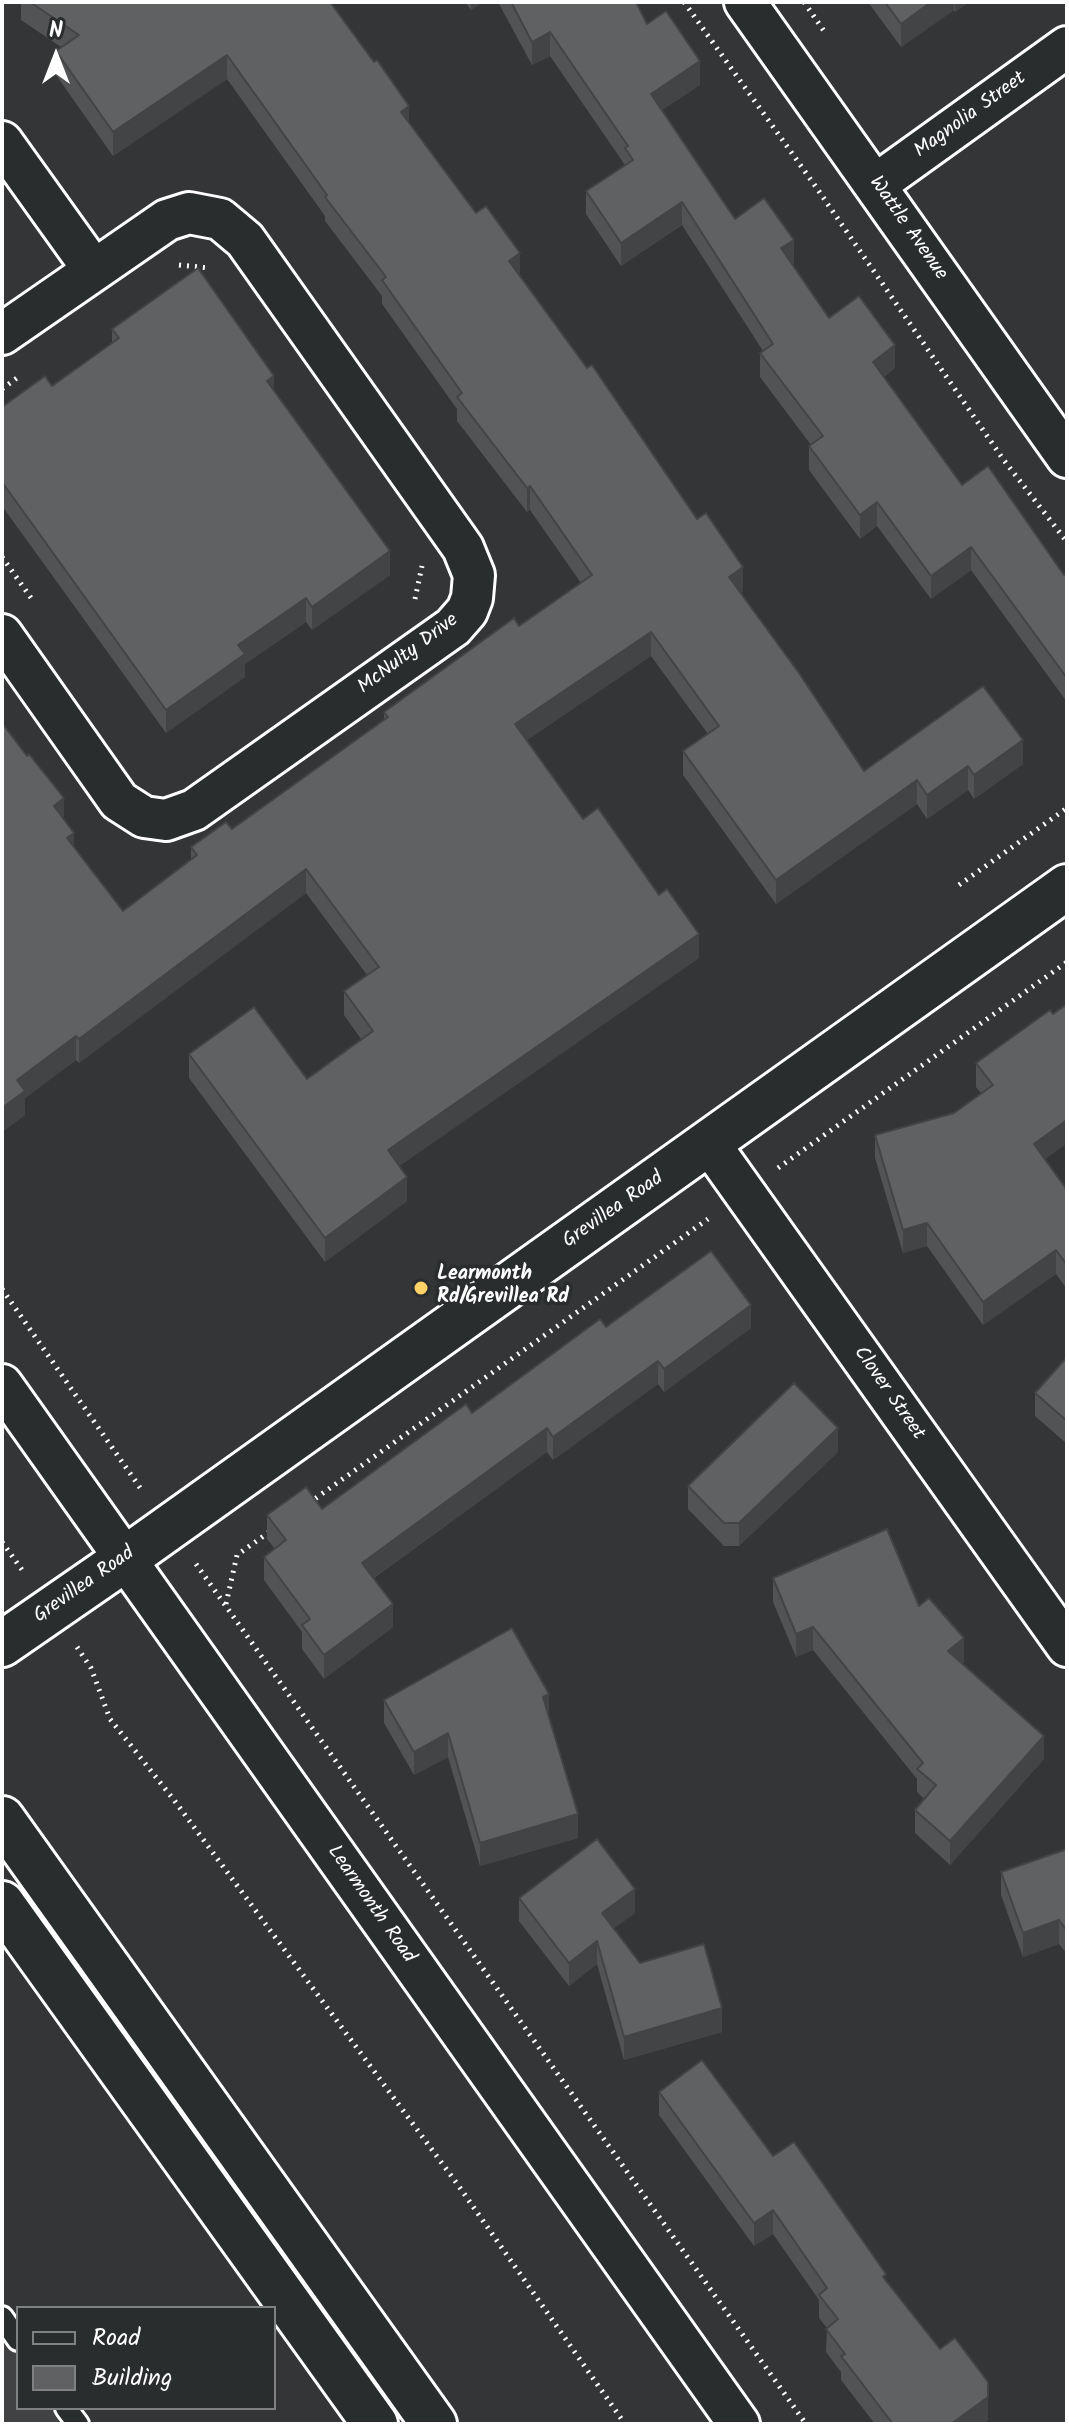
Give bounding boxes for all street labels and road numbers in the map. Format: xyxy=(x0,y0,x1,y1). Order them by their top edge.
street label: Magnolia Street xyxy=(910,67,1032,165)
street label: Wattle Avenue xyxy=(862,172,952,286)
street label: McNulty Drive xyxy=(354,609,464,701)
street label: Grevillea Road xyxy=(559,1168,669,1254)
street label: Clover Street xyxy=(847,1343,929,1445)
street label: Grevillea Road xyxy=(30,1543,140,1629)
street label: Learmonth Road xyxy=(321,1842,419,1968)

